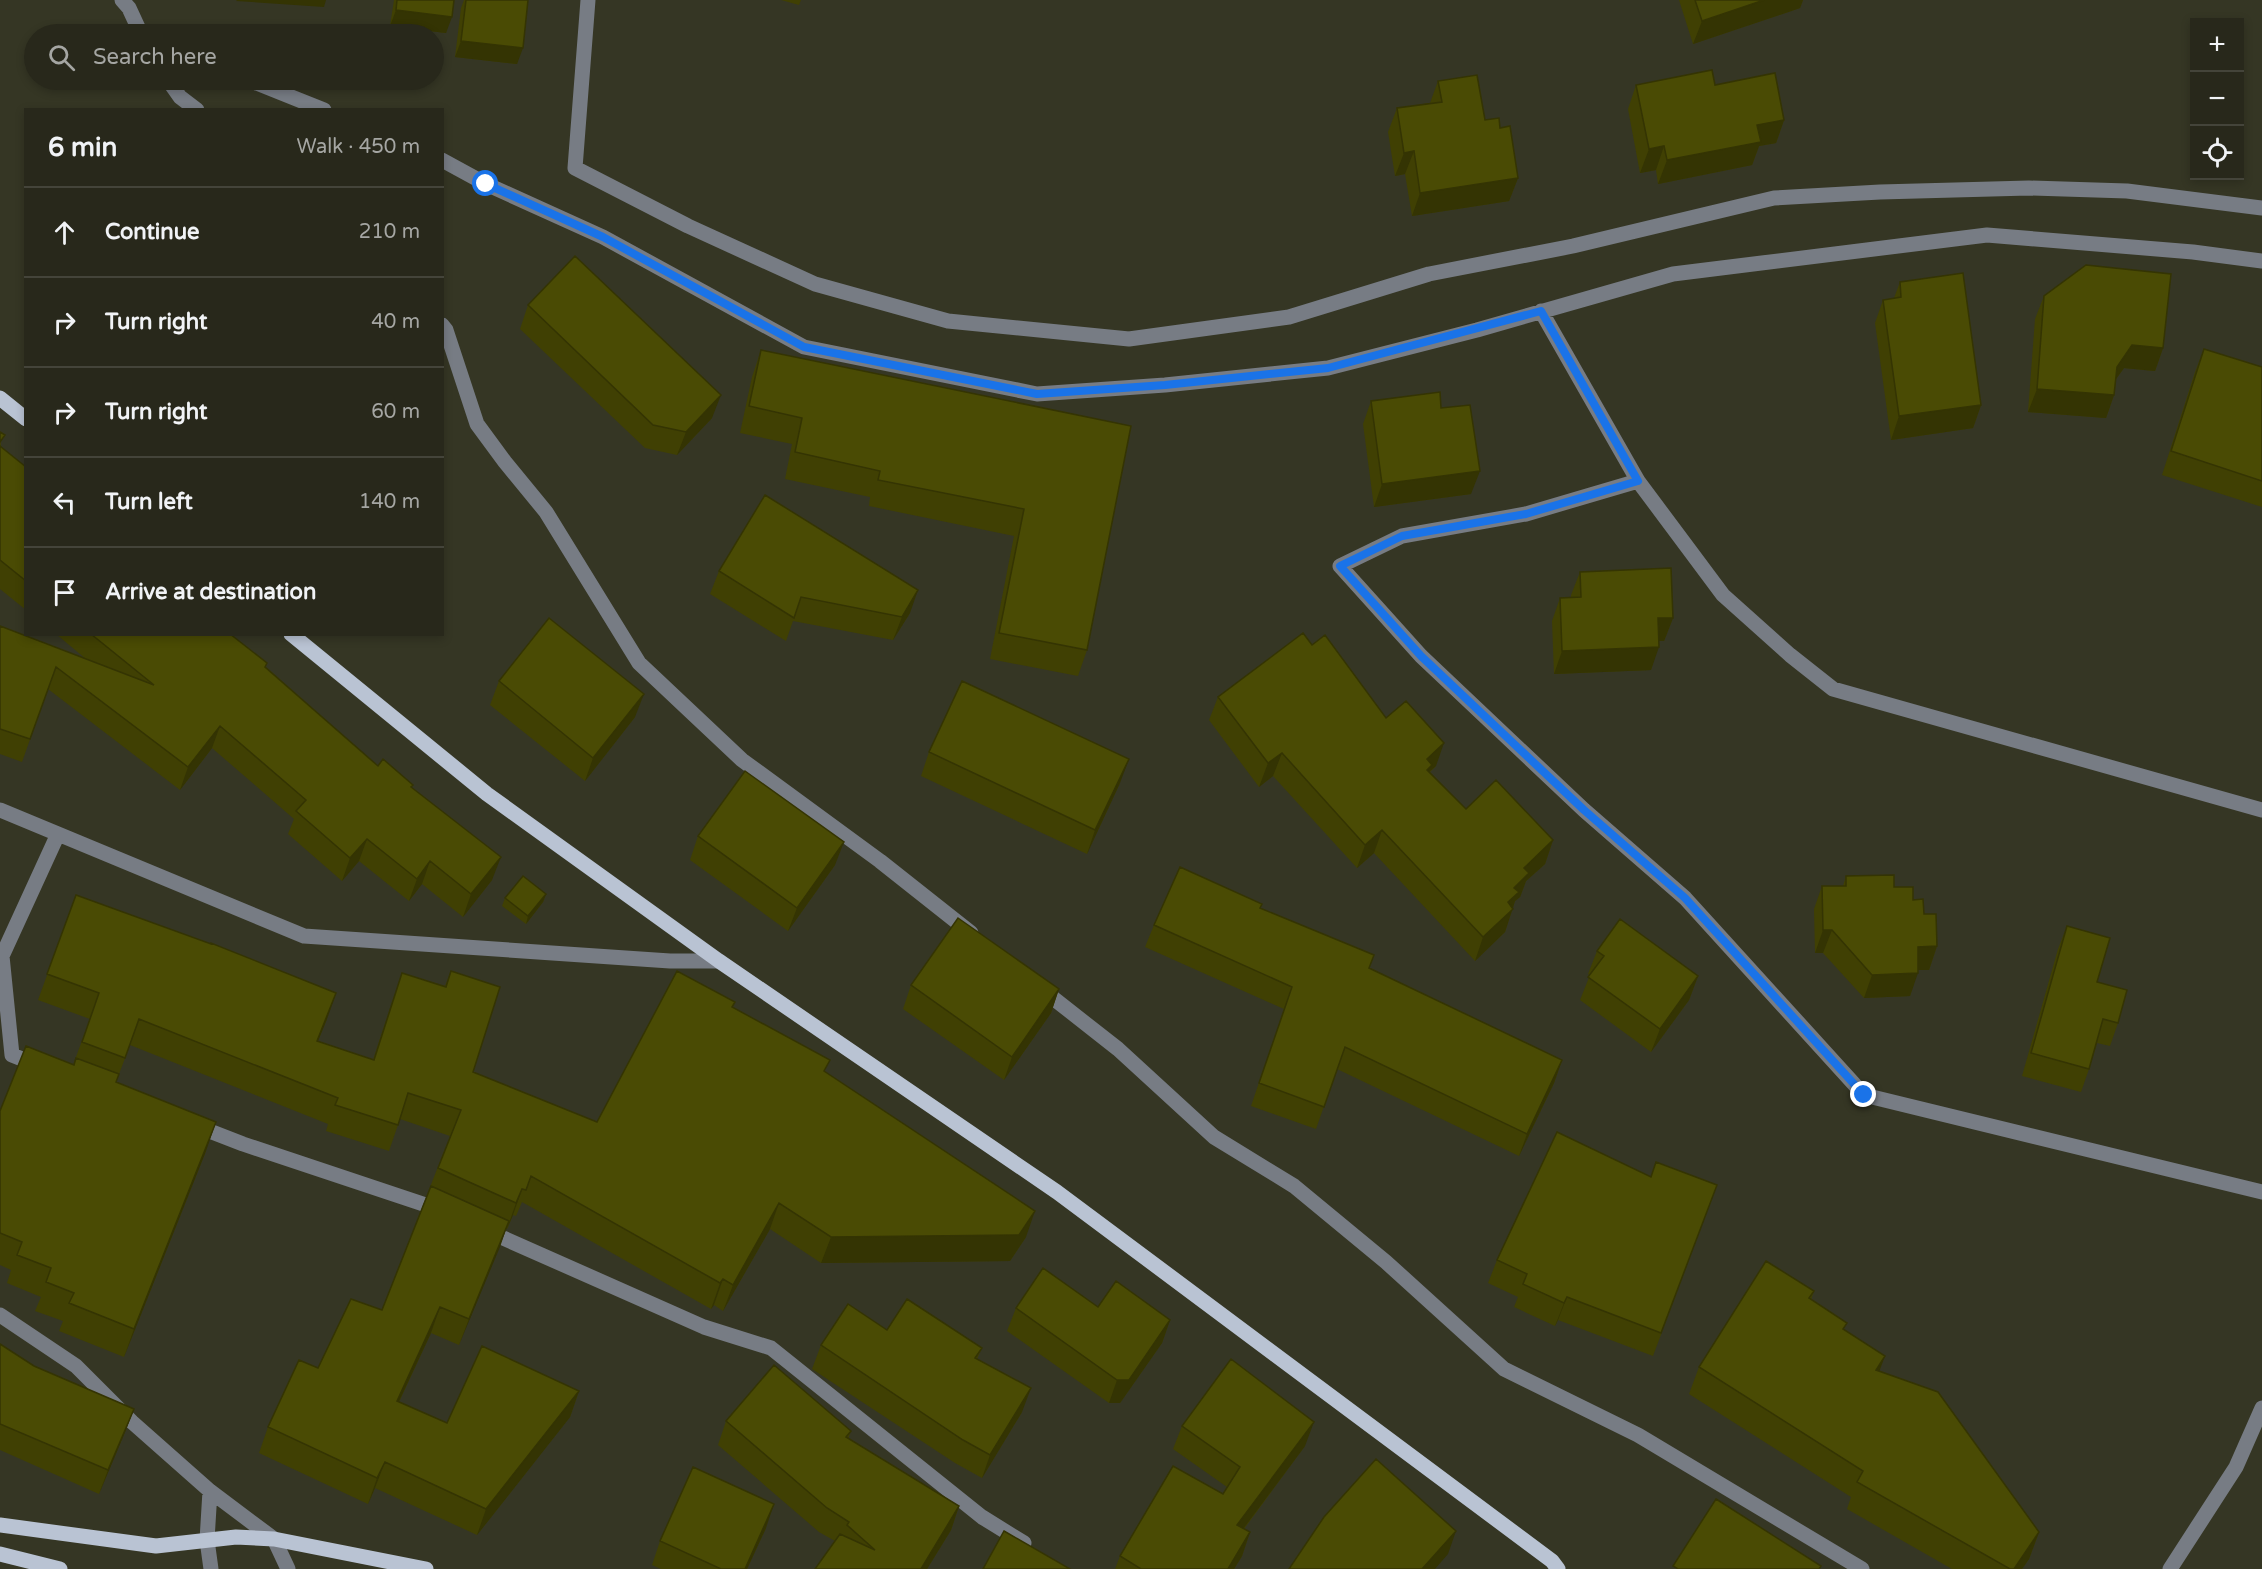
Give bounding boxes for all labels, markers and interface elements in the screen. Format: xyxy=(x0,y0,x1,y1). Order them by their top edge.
map controls xyxy=(2190,18,2244,180)
button: + xyxy=(2190,18,2244,72)
search box xyxy=(24,24,444,90)
icon: search xyxy=(45,41,78,74)
text: Search here xyxy=(93,44,217,70)
button: − xyxy=(2190,72,2244,126)
button: locate xyxy=(2190,126,2244,180)
text: 6 min xyxy=(48,132,117,163)
text: Walk · 450 m xyxy=(297,135,420,159)
route start xyxy=(472,170,498,196)
icon: ahead xyxy=(48,216,81,249)
text: Continue xyxy=(105,219,200,245)
text: 210 m xyxy=(359,220,420,244)
icon: right xyxy=(48,306,81,339)
text: Turn right xyxy=(105,309,207,335)
text: 40 m xyxy=(371,310,420,334)
icon: right xyxy=(48,396,81,429)
text: Turn right xyxy=(105,399,207,425)
text: 60 m xyxy=(371,400,420,424)
icon: left xyxy=(48,486,81,519)
text: Turn left xyxy=(105,489,193,515)
text: 140 m xyxy=(359,490,420,514)
icon: arrive xyxy=(48,576,81,609)
text: Arrive at destination xyxy=(105,579,316,605)
route end xyxy=(1850,1081,1876,1107)

